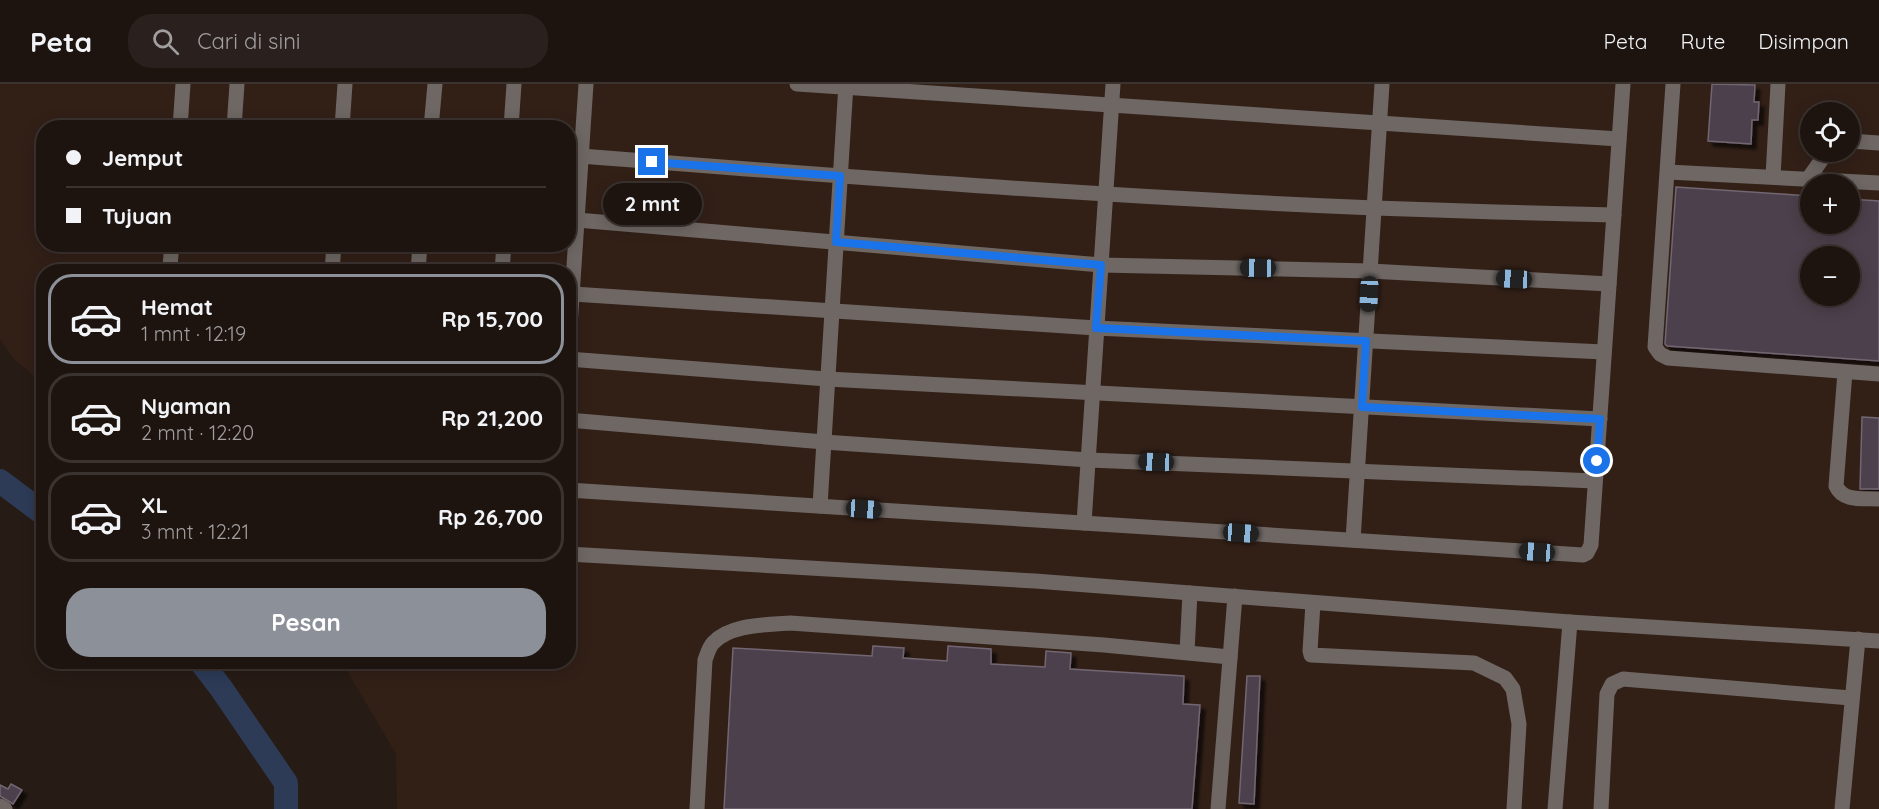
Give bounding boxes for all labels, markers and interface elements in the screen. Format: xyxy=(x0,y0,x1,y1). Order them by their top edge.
search box xyxy=(128,14,548,68)
text: Peta xyxy=(30,24,92,59)
icon: search xyxy=(149,25,182,58)
text: Cari di sini xyxy=(197,27,301,55)
text: Peta xyxy=(1604,28,1648,54)
text: Rute xyxy=(1681,28,1725,54)
text: Disimpan xyxy=(1758,28,1849,54)
map controls xyxy=(1800,102,1860,306)
button: locate xyxy=(1800,102,1860,162)
text: Jemput xyxy=(102,144,183,172)
route end xyxy=(638,148,665,175)
button: + xyxy=(1800,174,1860,234)
callout: 2 mnt xyxy=(602,183,702,225)
text: 2 mnt xyxy=(625,191,680,216)
text: Tujuan xyxy=(102,202,172,230)
button: − xyxy=(1800,246,1860,306)
car xyxy=(1240,259,1276,277)
car xyxy=(1496,269,1532,289)
car xyxy=(1359,276,1379,312)
icon: car xyxy=(69,292,123,346)
text: Hemat xyxy=(141,293,213,321)
text: Rp 15,700 xyxy=(442,305,543,333)
text: 1 mnt · 12:19 xyxy=(141,321,246,346)
icon: car xyxy=(69,391,123,445)
text: Nyaman xyxy=(141,392,231,420)
text: Rp 21,200 xyxy=(441,404,543,432)
text: 2 mnt · 12:20 xyxy=(141,420,254,445)
route start xyxy=(1583,447,1610,474)
car xyxy=(1138,452,1174,472)
icon: car xyxy=(69,490,123,544)
text: XL xyxy=(141,491,168,519)
car xyxy=(845,499,883,519)
text: Rp 26,700 xyxy=(438,503,543,531)
text: 3 mnt · 12:21 xyxy=(141,519,249,544)
car xyxy=(1222,523,1260,543)
car xyxy=(1518,542,1556,562)
button: Pesan xyxy=(66,588,546,657)

